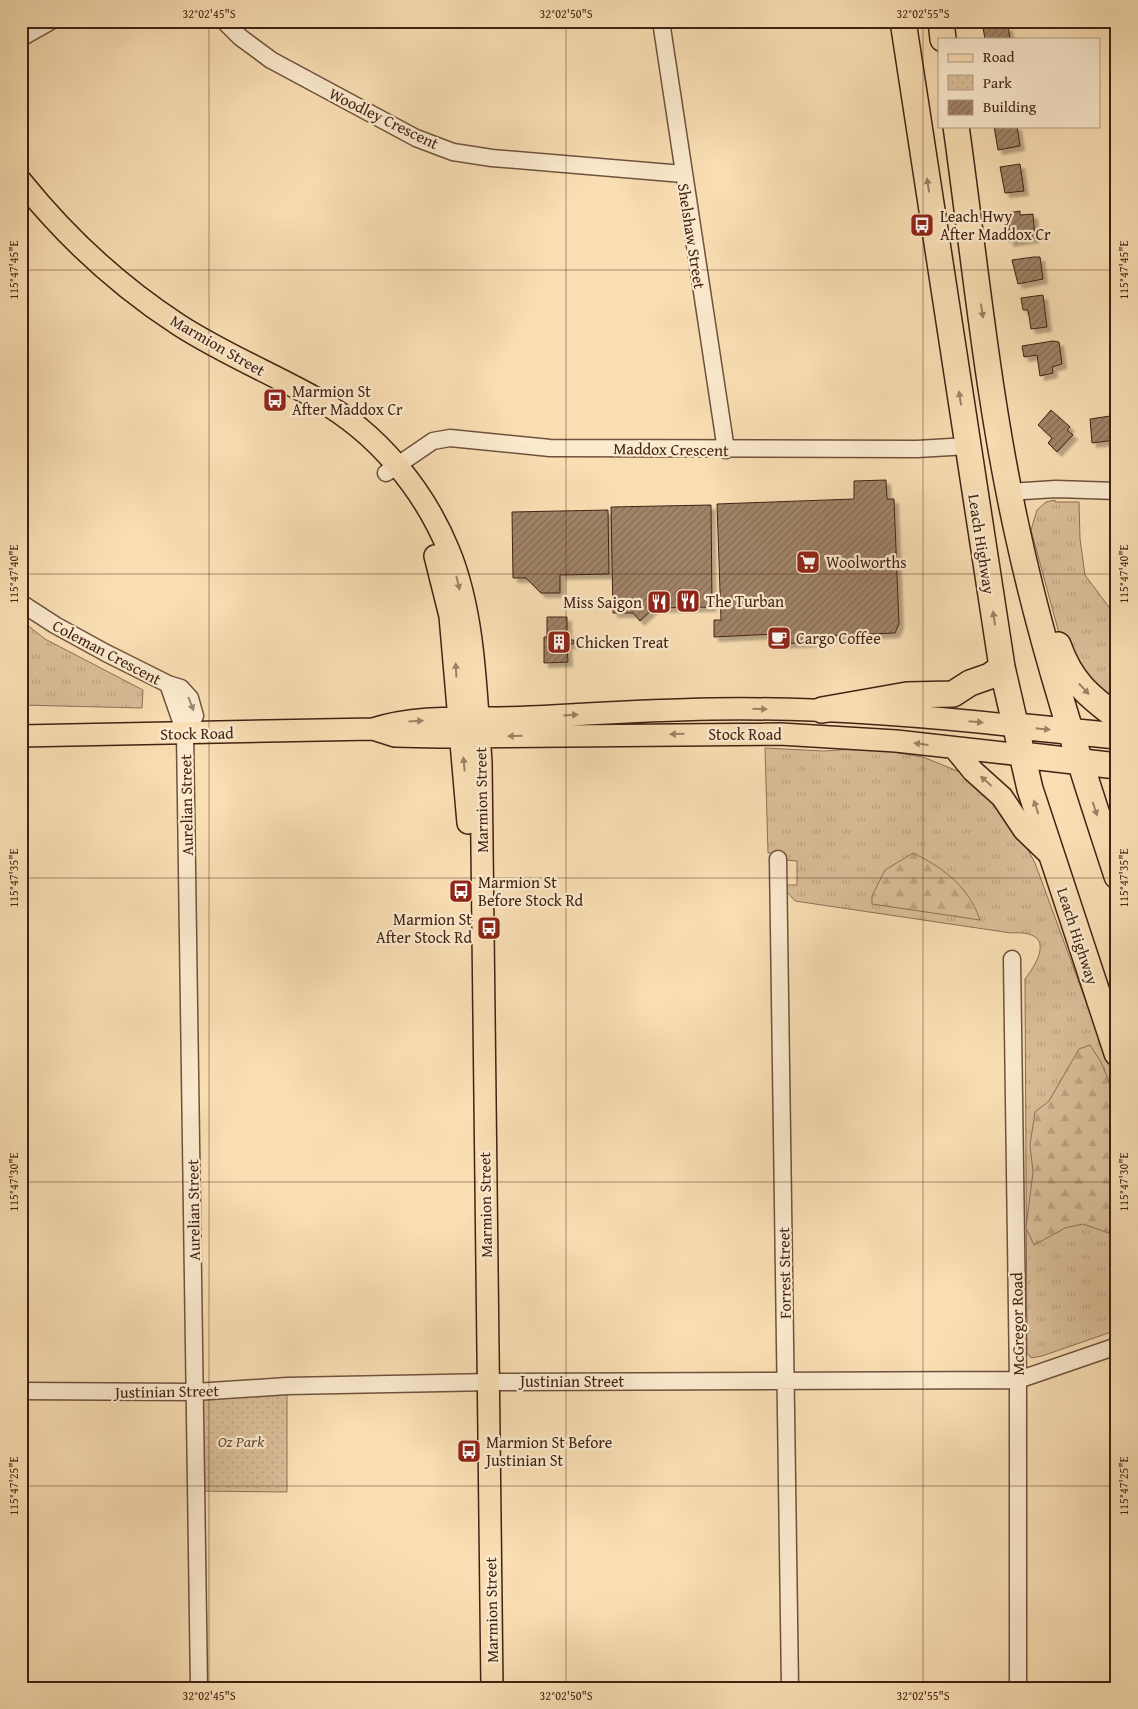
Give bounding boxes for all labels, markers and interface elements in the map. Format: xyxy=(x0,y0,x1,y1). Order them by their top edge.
text: 32°02'45"S xyxy=(182,5,236,22)
text: 32°02'50"S xyxy=(539,5,593,22)
text: 32°02'55"S xyxy=(896,5,950,22)
legend xyxy=(938,38,1100,128)
text: Road xyxy=(983,46,1014,67)
text: Park xyxy=(983,72,1012,93)
street label: Woodley Crescent xyxy=(325,81,443,155)
text: Building xyxy=(983,96,1037,117)
one-way arrow xyxy=(924,177,932,193)
street label: Shelshaw Street xyxy=(672,181,712,291)
place label: Leach Hwy After Maddox Cr xyxy=(940,204,1051,246)
bus stop icon: Leach Hwy After Maddox Cr xyxy=(909,212,935,238)
text: 115°47'45"E xyxy=(5,240,22,300)
text: 115°47'45"E xyxy=(1115,240,1132,300)
one-way arrow xyxy=(978,303,986,319)
street label: Marmion Street xyxy=(166,308,270,382)
place label: Marmion St After Maddox Cr xyxy=(292,379,403,421)
bus stop icon: Marmion St After Maddox Cr xyxy=(262,387,288,413)
one-way arrow xyxy=(956,390,964,406)
street label: Maddox Crescent xyxy=(613,436,729,462)
street label: Leach Highway xyxy=(962,492,1002,596)
text: 115°47'40"E xyxy=(5,544,22,604)
text: 115°47'40"E xyxy=(1115,544,1132,604)
supermarket icon: Woolworths xyxy=(795,549,821,575)
place label: Woolworths xyxy=(826,550,907,574)
one-way arrow xyxy=(454,575,462,590)
restaurant icon: The Turban xyxy=(675,588,701,614)
restaurant icon: Miss Saigon xyxy=(646,589,672,615)
place label: The Turban xyxy=(706,589,784,613)
place label: Miss Saigon xyxy=(563,590,642,614)
one-way arrow xyxy=(989,610,997,626)
street label: Coleman Crescent xyxy=(48,613,166,691)
cafe icon: Cargo Coffee xyxy=(766,625,792,651)
place label: Cargo Coffee xyxy=(796,626,881,650)
building icon: Chicken Treat xyxy=(546,629,572,655)
place label: Chicken Treat xyxy=(576,630,669,654)
one-way arrow xyxy=(451,662,459,678)
one-way arrow xyxy=(1078,682,1090,694)
one-way arrow xyxy=(187,697,195,712)
one-way arrow xyxy=(752,705,768,713)
one-way arrow xyxy=(563,711,579,719)
one-way arrow xyxy=(408,716,424,724)
one-way arrow xyxy=(968,718,984,726)
street label: Stock Road xyxy=(160,720,234,746)
street label: Stock Road xyxy=(708,722,782,746)
one-way arrow xyxy=(1035,725,1051,733)
one-way arrow xyxy=(669,730,685,738)
one-way arrow xyxy=(507,732,523,740)
one-way arrow xyxy=(913,740,929,748)
street label: Marmion Street xyxy=(468,746,494,853)
street label: Aurelian Street xyxy=(173,754,199,856)
one-way arrow xyxy=(460,756,468,772)
one-way arrow xyxy=(979,776,992,787)
one-way arrow xyxy=(1032,800,1040,815)
one-way arrow xyxy=(1092,802,1099,817)
text: 115°47'35"E xyxy=(5,848,22,908)
text: 115°47'35"E xyxy=(1115,848,1132,908)
place label: Marmion St Before Stock Rd xyxy=(478,870,584,912)
bus stop icon: Marmion St Before Stock Rd xyxy=(448,878,474,904)
street label: Leach Highway xyxy=(1051,884,1105,988)
place label: Marmion St After Stock Rd xyxy=(376,907,472,949)
bus stop icon: Marmion St After Stock Rd xyxy=(476,915,502,941)
street label: Marmion Street xyxy=(472,1151,498,1258)
text: 115°47'30"E xyxy=(5,1152,22,1212)
text: 115°47'30"E xyxy=(1115,1152,1132,1212)
street label: Aurelian Street xyxy=(180,1159,206,1261)
street label: Forrest Street xyxy=(771,1227,797,1319)
street label: McGregor Road xyxy=(1004,1272,1030,1376)
street label: Justinian Street xyxy=(518,1369,624,1393)
street label: Justinian Street xyxy=(113,1378,220,1404)
park label: Oz Park xyxy=(218,1429,265,1453)
place label: Marmion St Before Justinian St xyxy=(484,1430,612,1472)
bus stop icon: Marmion St Before Justinian St xyxy=(456,1438,482,1464)
text: 115°47'25"E xyxy=(5,1456,22,1516)
text: 115°47'25"E xyxy=(1115,1456,1132,1516)
street label: Marmion Street xyxy=(478,1556,504,1663)
text: 32°02'45"S xyxy=(182,1687,236,1704)
text: 32°02'50"S xyxy=(539,1687,593,1704)
text: 32°02'55"S xyxy=(896,1687,950,1704)

